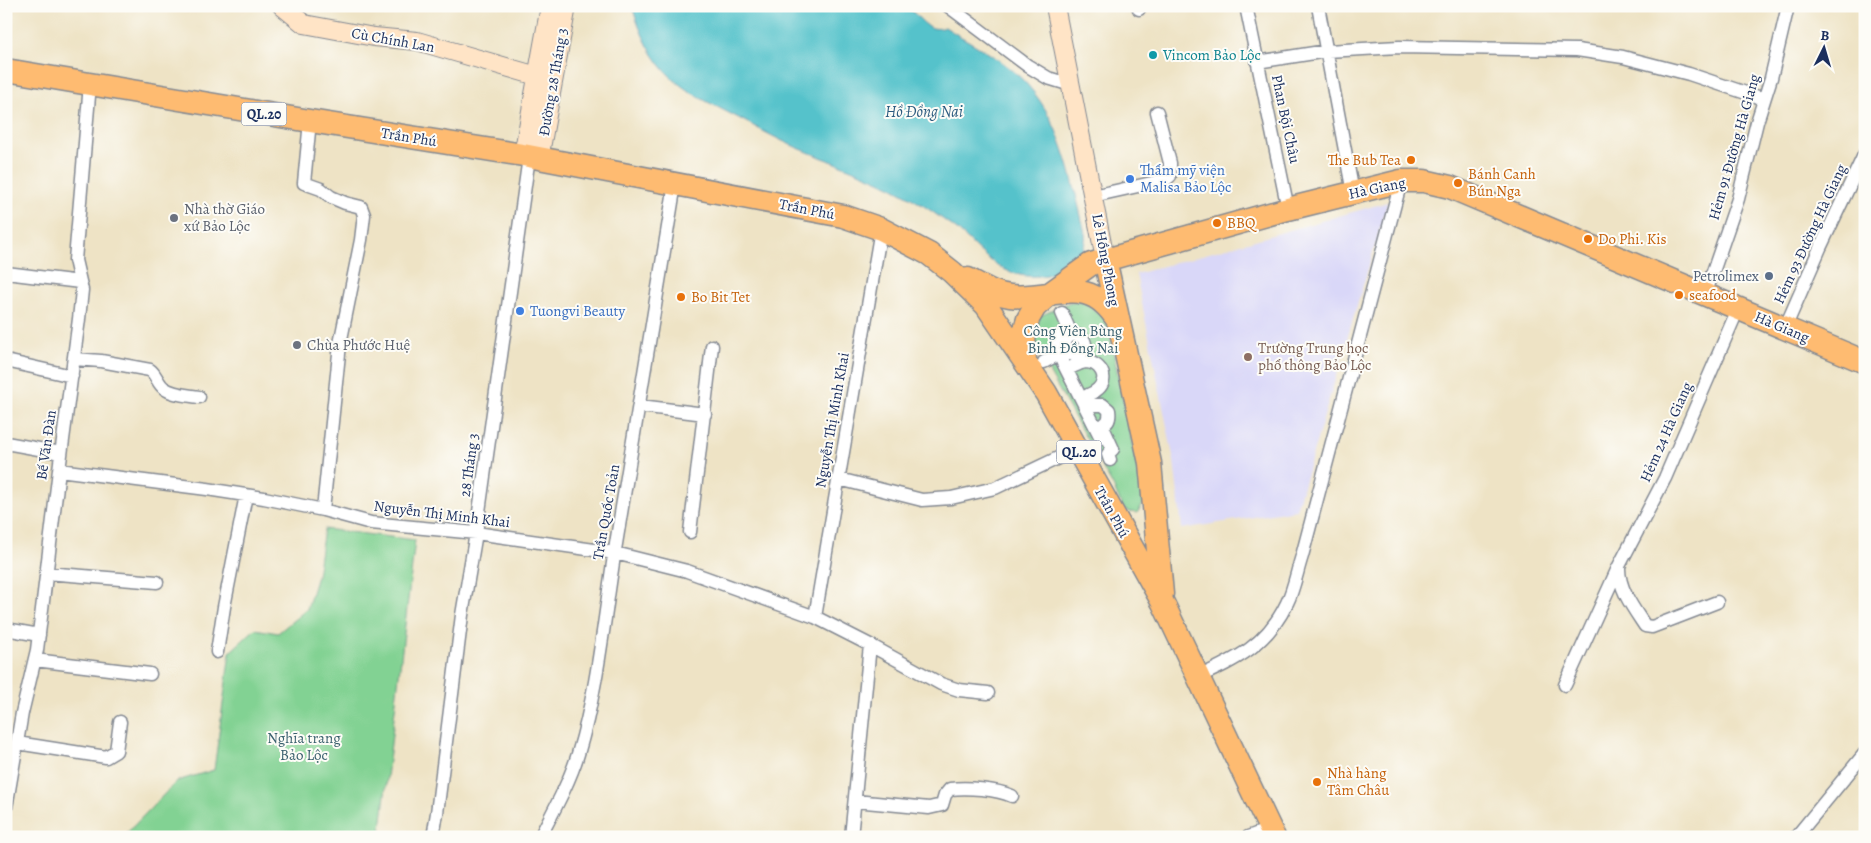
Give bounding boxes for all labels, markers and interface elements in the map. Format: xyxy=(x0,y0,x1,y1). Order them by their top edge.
north arrow xyxy=(1798,22,1848,72)
street label: Cù Chính Lan xyxy=(350,23,436,57)
street label: Đường 28 Tháng 3 xyxy=(534,26,572,138)
text: B xyxy=(1820,26,1831,45)
place label: Vincom Bảo Lộc xyxy=(1162,45,1261,65)
marker: Vincom Bảo Lộc xyxy=(1147,49,1159,61)
street label: Hẻm 91 Đường Hà Giang xyxy=(1704,71,1765,222)
street label: Phan Bội Châu xyxy=(1267,73,1305,166)
water label: Hồ Đồng Nai xyxy=(885,101,963,123)
road number: QL.20 xyxy=(242,102,286,126)
street label: Trần Phú xyxy=(380,123,439,151)
place label: The Bub Tea xyxy=(1328,150,1401,170)
marker: The Bub Tea xyxy=(1405,154,1417,166)
place label: Thẩm mỹ viện Malisa Bảo Lộc xyxy=(1140,160,1231,197)
street label: Hẻm 93 Đường Hà Giang xyxy=(1769,160,1851,307)
place label: Bánh Canh Bún Nga xyxy=(1468,164,1536,201)
street label: Hà Giang xyxy=(1347,172,1408,204)
marker: Thẩm mỹ viện Malisa Bảo Lộc xyxy=(1124,173,1136,185)
marker: Bánh Canh Bún Nga xyxy=(1452,177,1464,189)
street label: Trần Phú xyxy=(778,194,837,224)
place label: Nhà thờ Giáo xứ Bảo Lộc xyxy=(184,199,265,236)
marker: Nhà thờ Giáo xứ Bảo Lộc xyxy=(168,212,180,224)
street label: Lê Hồng Phong xyxy=(1087,212,1125,308)
place label: BBQ xyxy=(1227,213,1258,233)
marker: BBQ xyxy=(1211,217,1223,229)
place label: Do Phi. Kis xyxy=(1598,229,1666,249)
marker: Do Phi. Kis xyxy=(1582,233,1594,245)
place label: Petrolimex xyxy=(1693,266,1759,286)
marker: Petrolimex xyxy=(1763,270,1775,282)
place label: seafood xyxy=(1689,285,1737,305)
place label: Bo Bit Tet xyxy=(691,287,750,307)
marker: seafood xyxy=(1673,289,1685,301)
marker: Bo Bit Tet xyxy=(675,291,687,303)
place label: Tuongvi Beauty xyxy=(530,301,626,321)
marker: Tuongvi Beauty xyxy=(514,305,526,317)
street label: Hà Giang xyxy=(1752,307,1813,348)
park label: Công Viên Bùng Binh Đồng Nai xyxy=(1024,321,1123,358)
place label: Chùa Phước Huệ xyxy=(307,335,411,355)
place label: Trường Trung học phổ thông Bảo Lộc xyxy=(1258,338,1371,375)
marker: Chùa Phước Huệ xyxy=(291,339,303,351)
street label: Nguyễn Thị Minh Khai xyxy=(810,351,854,489)
marker: Trường Trung học phổ thông Bảo Lộc xyxy=(1242,351,1254,363)
street label: Hẻm 24 Hà Giang xyxy=(1635,378,1697,485)
street label: Bế Văn Đàn xyxy=(31,409,61,481)
street label: 28 Tháng 3 xyxy=(455,432,483,498)
road number: QL.20 xyxy=(1056,441,1102,464)
street label: Trần Quốc Toản xyxy=(588,463,624,561)
street label: Trần Phú xyxy=(1090,483,1135,542)
street label: Nguyễn Thị Minh Khai xyxy=(373,496,511,532)
park label: Nghĩa trang Bảo Lộc xyxy=(267,728,341,765)
place label: Nhà hàng Tâm Châu xyxy=(1327,763,1390,800)
marker: Nhà hàng Tâm Châu xyxy=(1311,776,1323,788)

